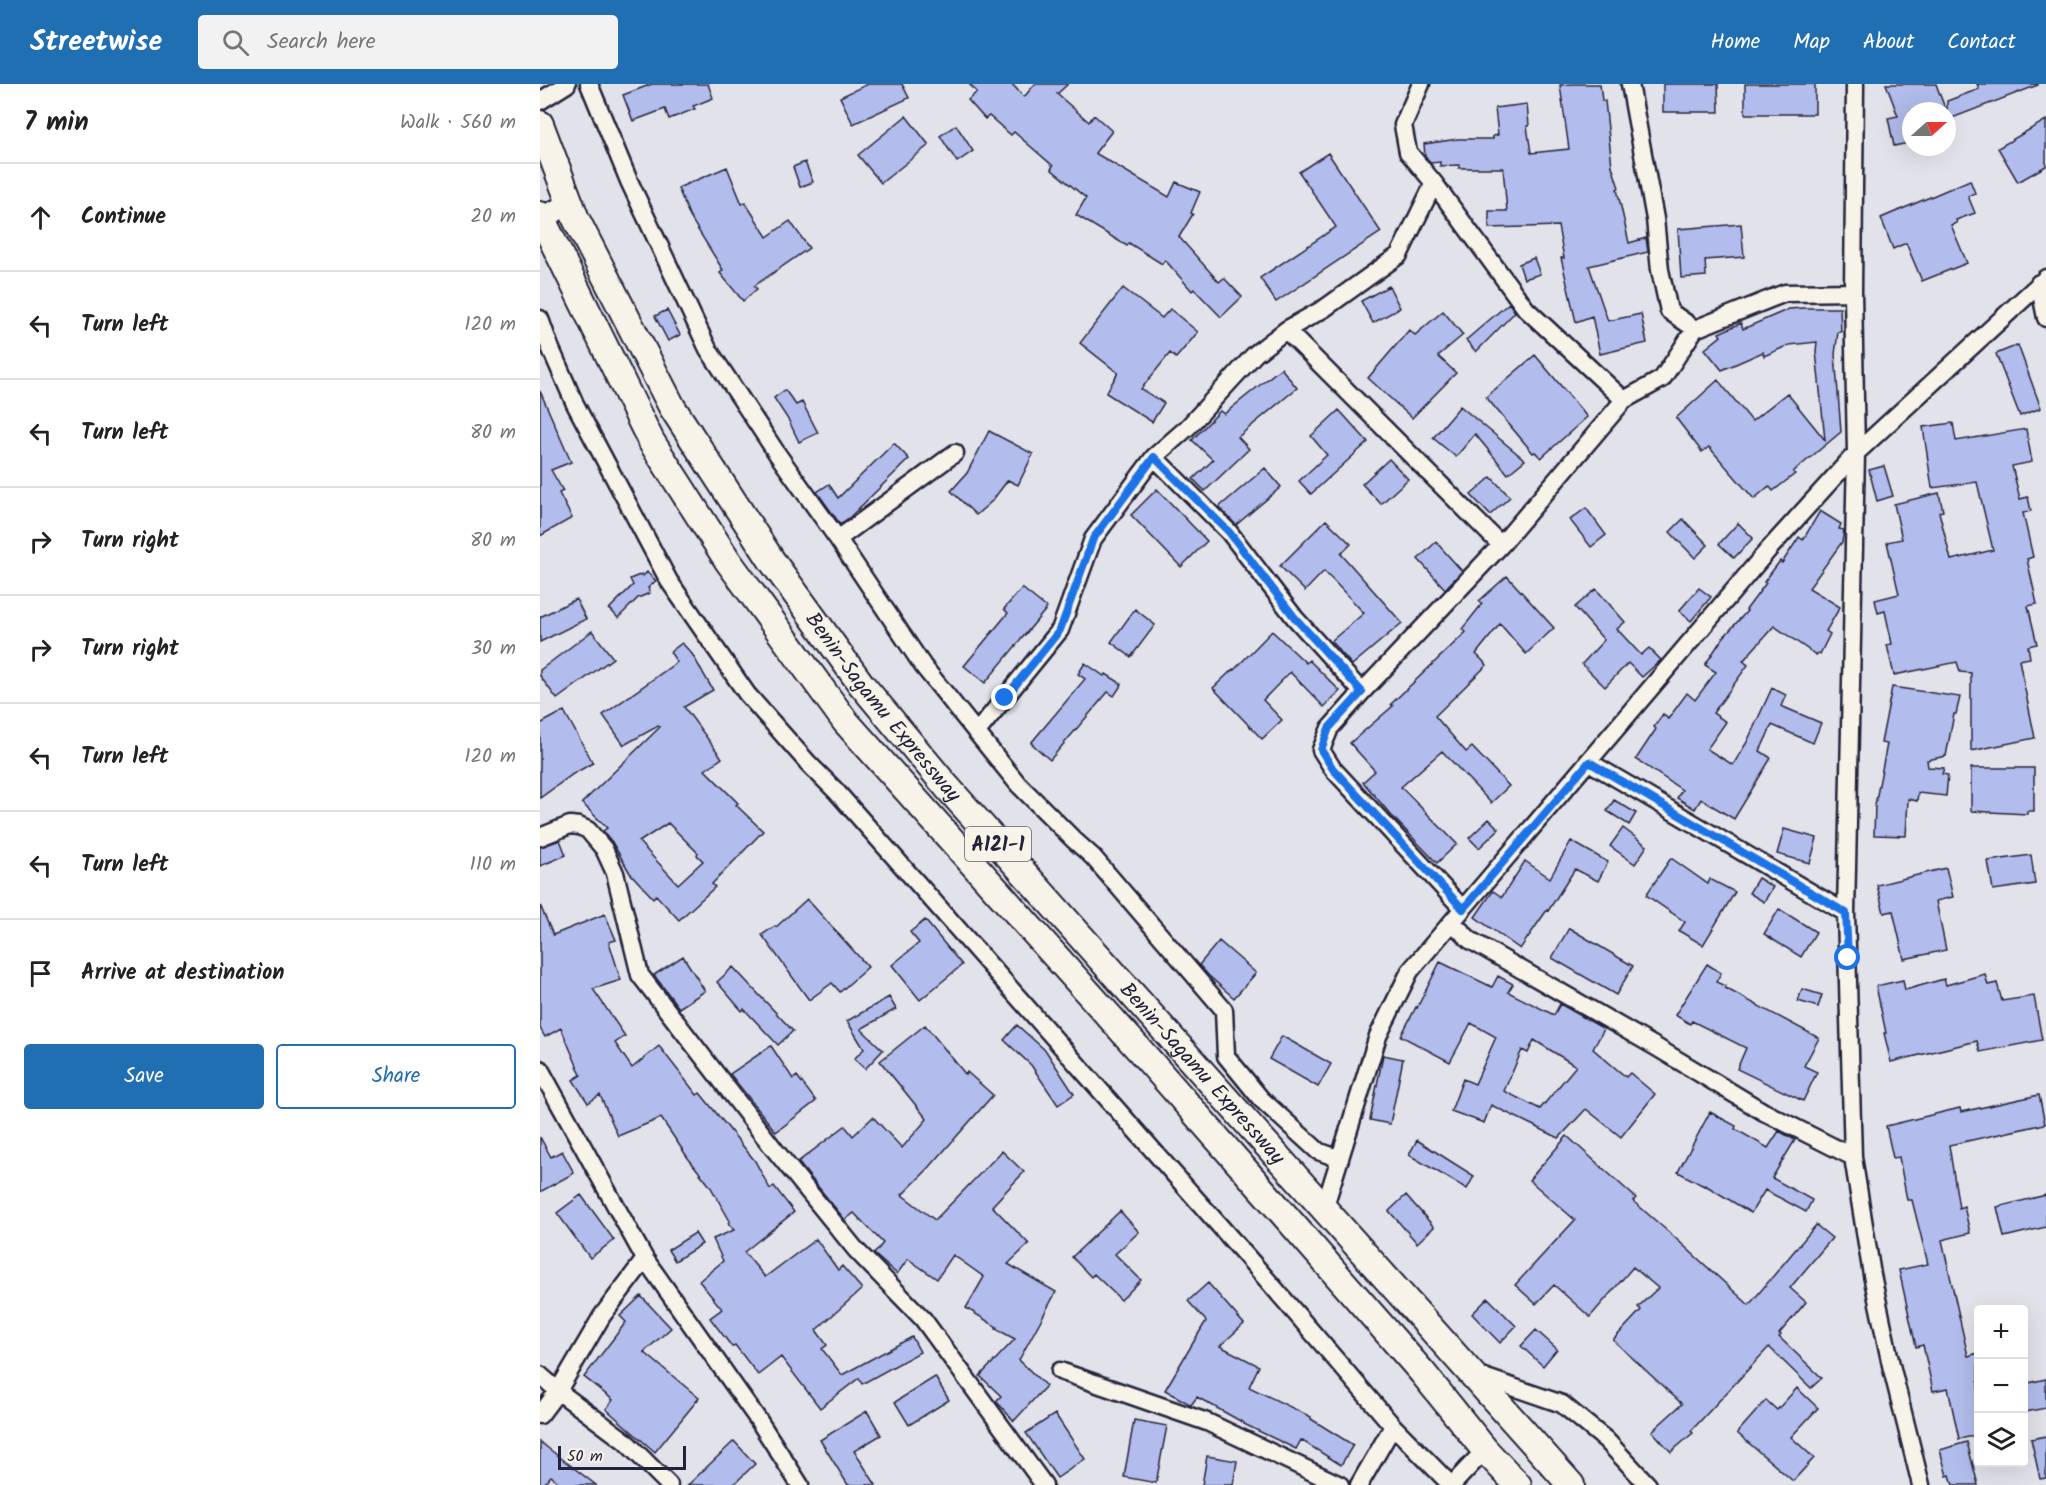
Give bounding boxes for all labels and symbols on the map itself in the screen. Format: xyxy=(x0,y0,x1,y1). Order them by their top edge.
north arrow xyxy=(1902,102,1956,156)
street label: Benin-Sagamu Expressway xyxy=(796,606,969,811)
route end xyxy=(991,684,1017,710)
road number: A121-1 xyxy=(965,827,1031,861)
route start xyxy=(1834,944,1860,970)
street label: Benin-Sagamu Expressway xyxy=(1111,975,1292,1173)
scale bar xyxy=(558,1443,686,1470)

